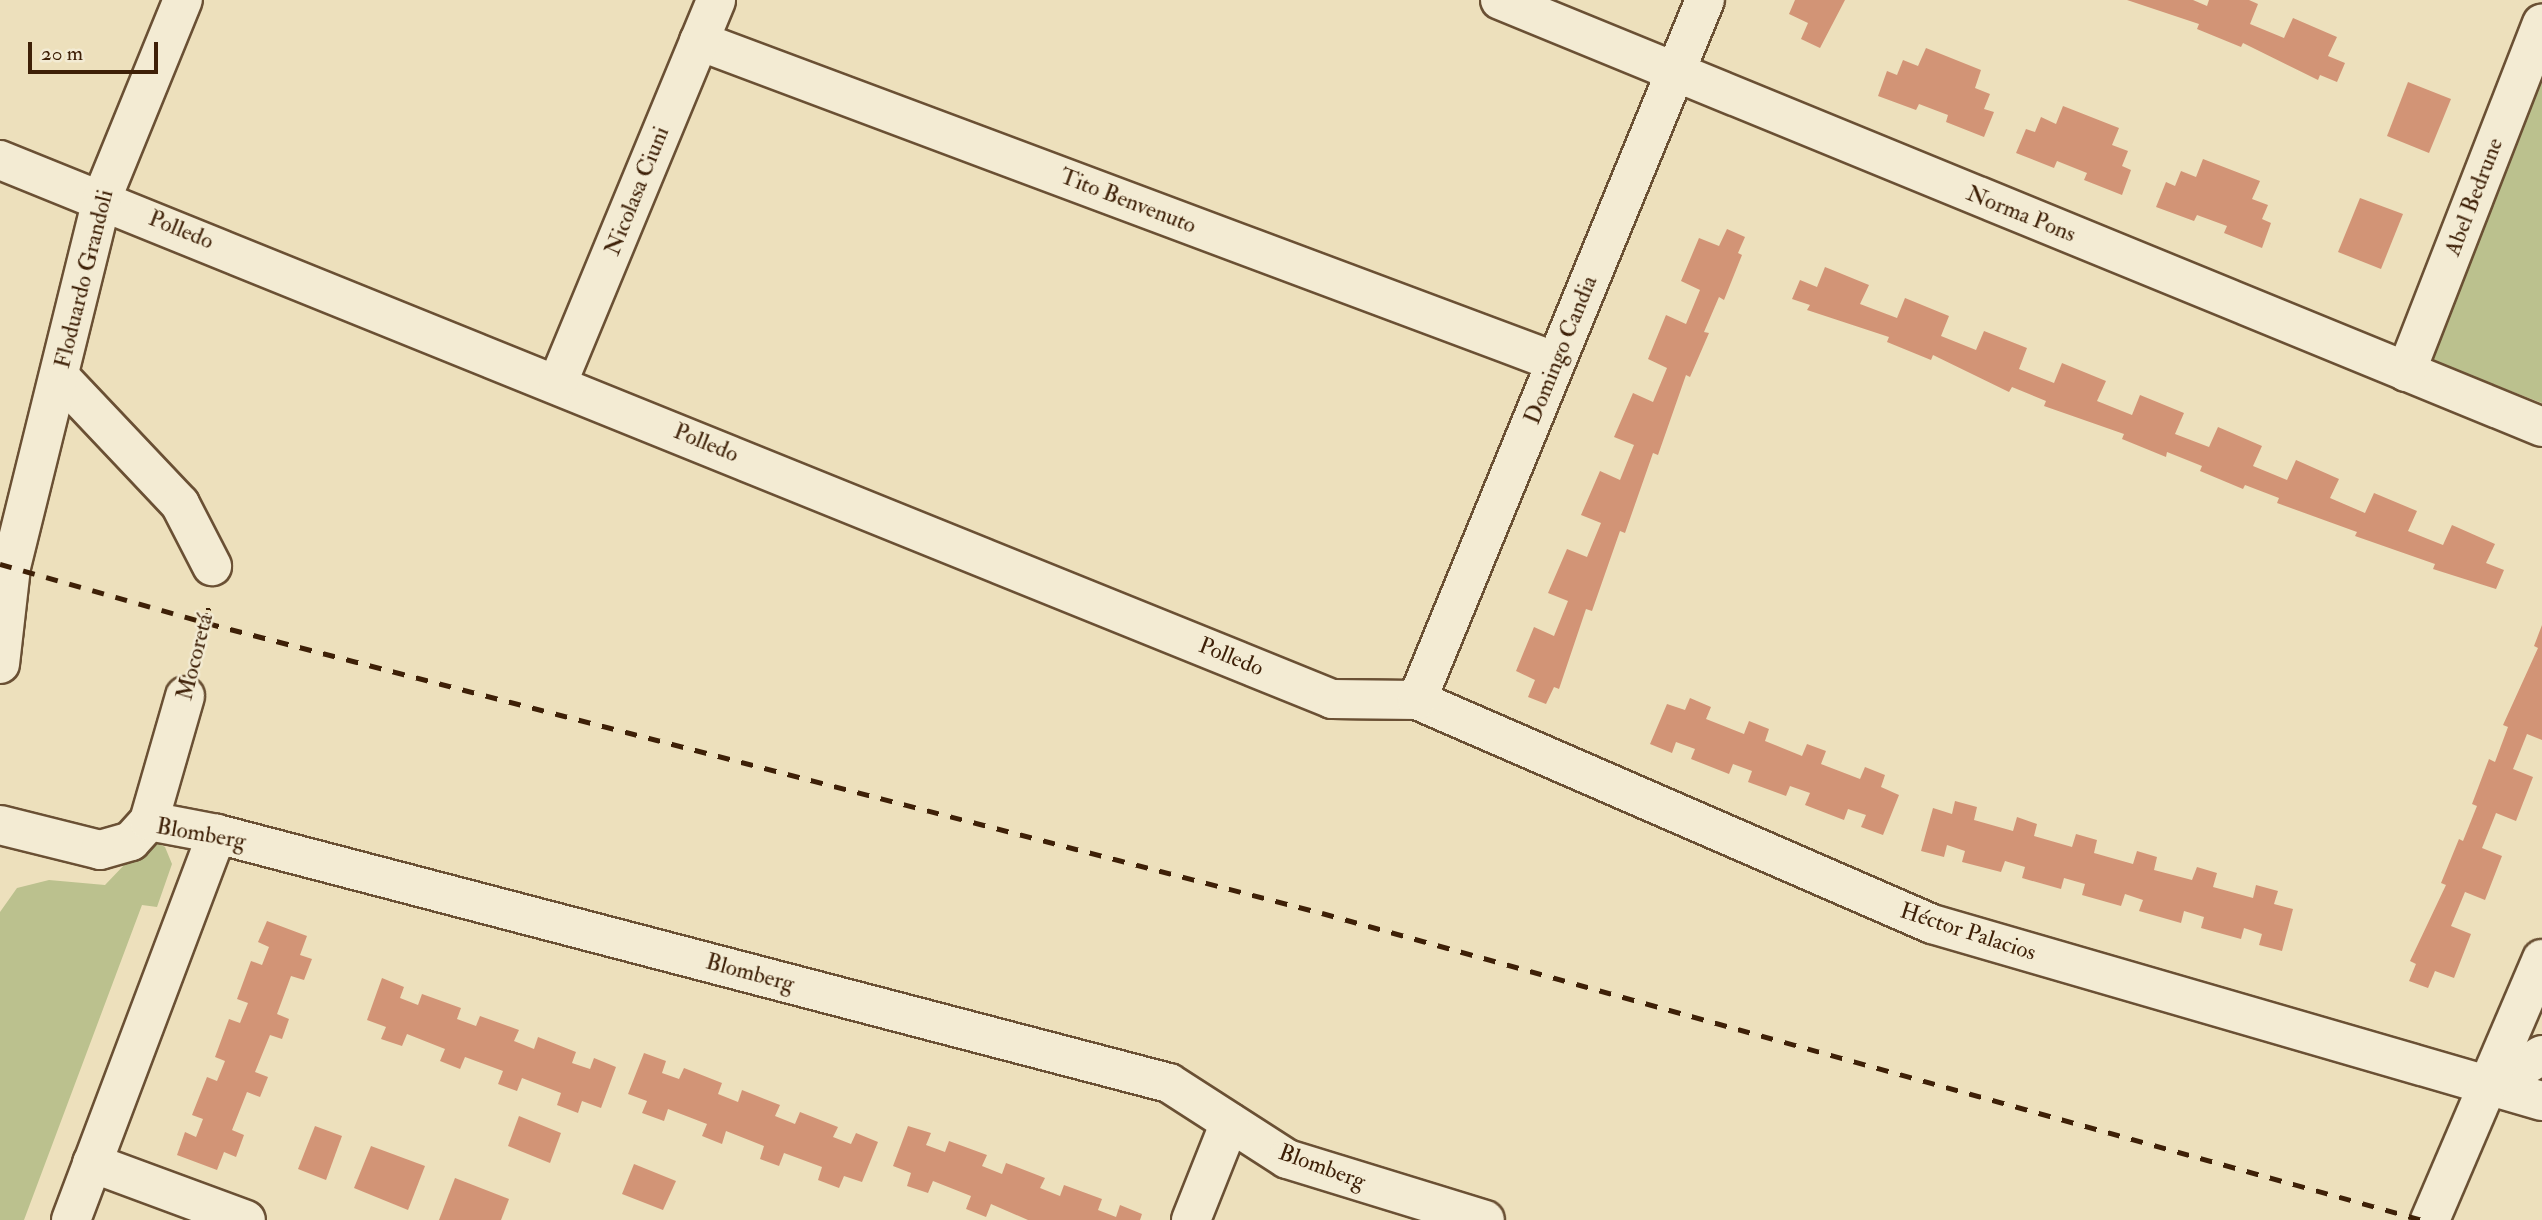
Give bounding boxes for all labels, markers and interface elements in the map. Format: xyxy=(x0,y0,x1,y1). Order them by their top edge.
scale bar xyxy=(32,28,161,72)
text: 20 m xyxy=(41,40,83,67)
street label: Nicolasa Ciuni xyxy=(599,122,675,260)
street label: Abel Bedrune xyxy=(2439,134,2509,260)
street label: Tito Benvenuto xyxy=(1056,162,1200,240)
street label: Norma Pons xyxy=(1962,180,2080,248)
street label: Floduardo Grandoli xyxy=(48,187,120,371)
street label: Polledo xyxy=(145,205,217,255)
street label: Domingo Candia xyxy=(1519,272,1603,428)
street label: Polledo xyxy=(670,418,742,468)
street label: Mocoretá xyxy=(171,611,219,703)
street label: Polledo xyxy=(1195,632,1267,682)
street label: Blomberg xyxy=(154,813,248,855)
street label: Héctor Palacios xyxy=(1897,897,2039,967)
street label: Blomberg xyxy=(703,948,797,998)
street label: Blomberg xyxy=(1275,1139,1369,1195)

